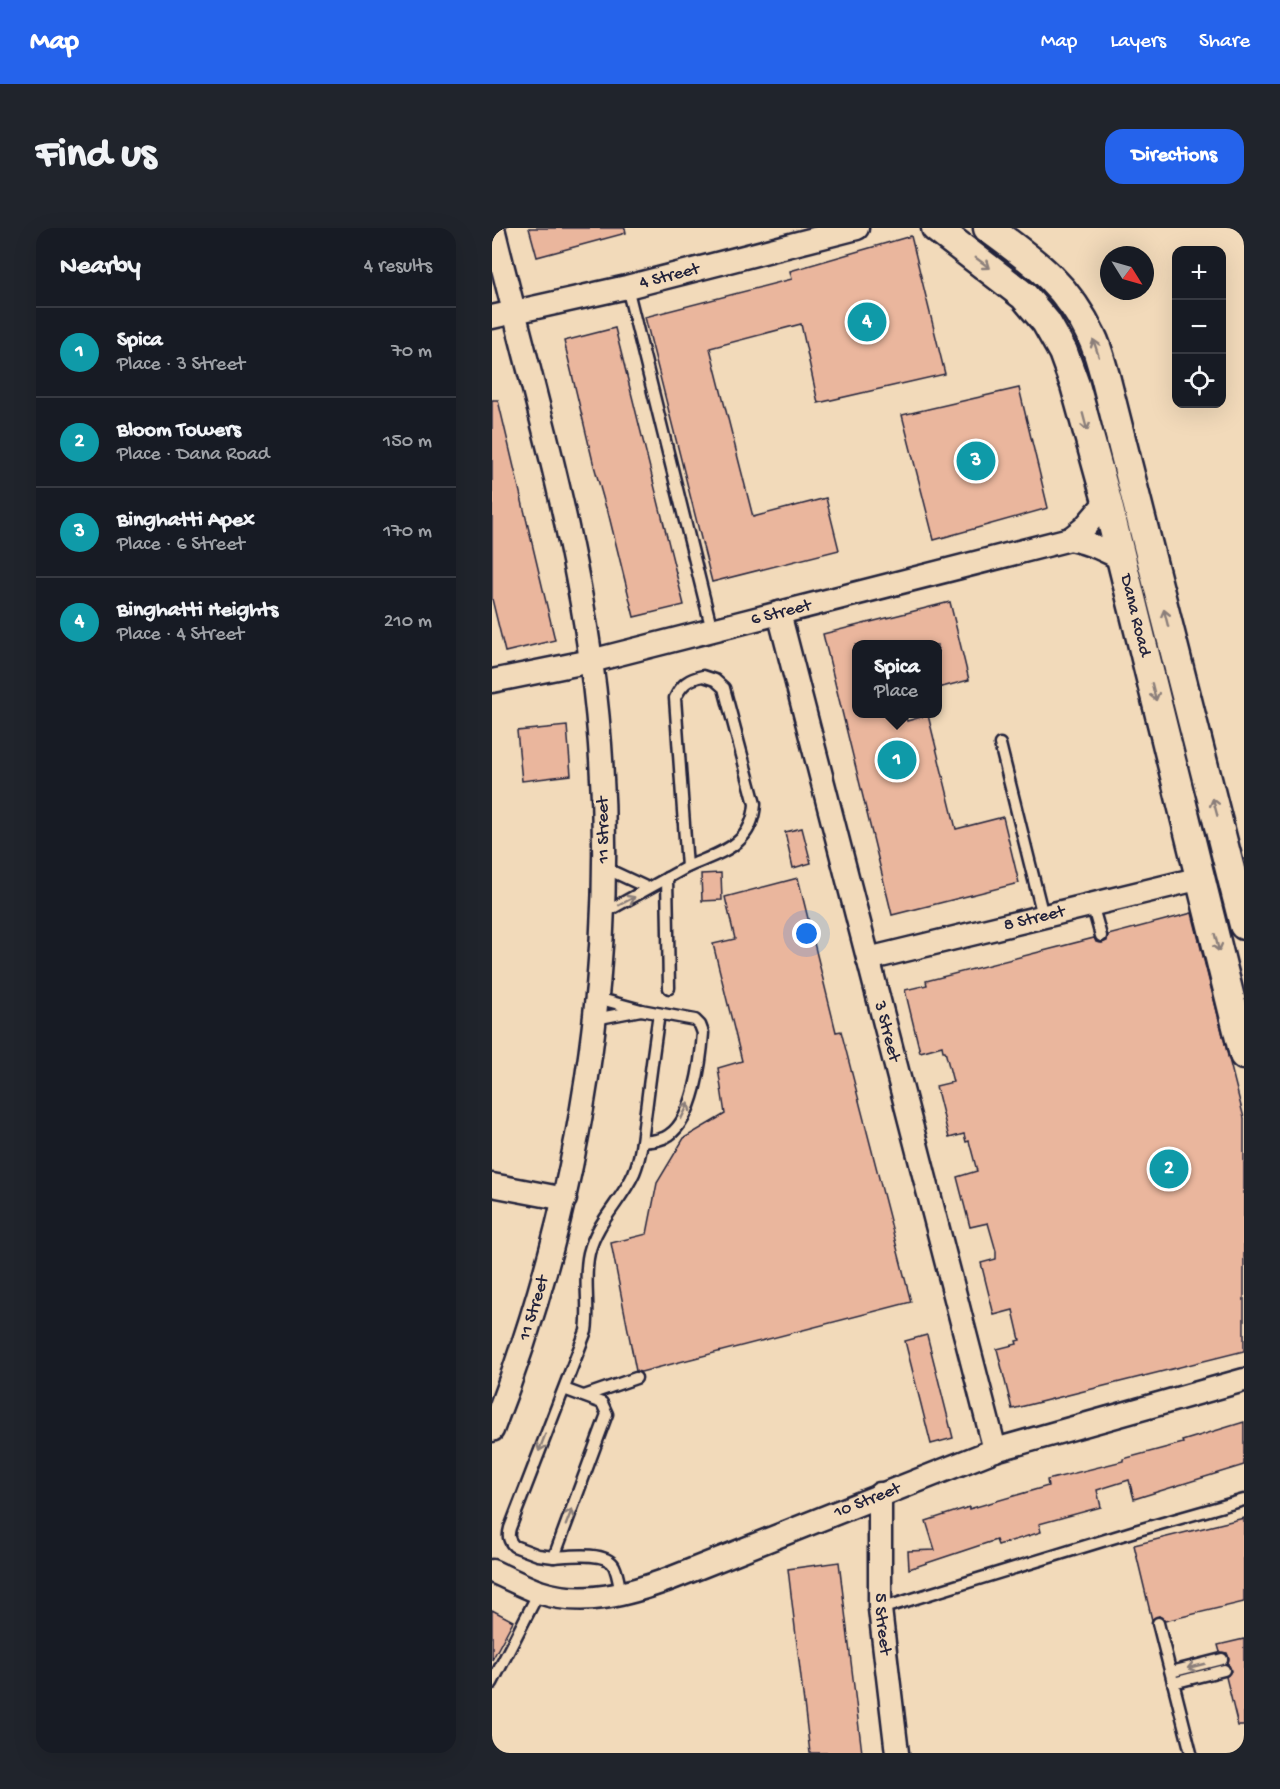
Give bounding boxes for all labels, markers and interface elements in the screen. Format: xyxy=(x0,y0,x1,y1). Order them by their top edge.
text: Map xyxy=(30,26,79,59)
text: Map xyxy=(1041,30,1077,55)
text: Layers xyxy=(1110,30,1166,55)
text: Share xyxy=(1199,30,1250,55)
button: Directions xyxy=(1105,129,1244,184)
text: Find us xyxy=(36,132,156,181)
north arrow xyxy=(1100,246,1154,300)
map controls xyxy=(1172,246,1226,408)
button: + xyxy=(1172,246,1226,300)
text: Nearby xyxy=(60,252,141,283)
text: 4 results xyxy=(364,256,432,279)
one-way arrow xyxy=(974,257,990,269)
street label: 4 Street xyxy=(637,258,703,294)
pin: 4 xyxy=(848,300,886,344)
button: − xyxy=(1172,300,1226,354)
text: Spica xyxy=(117,328,163,354)
one-way arrow xyxy=(1090,339,1101,358)
text: 1 xyxy=(75,341,84,364)
text: 70 m xyxy=(391,341,432,364)
text: Place · 3 Street xyxy=(117,354,245,377)
button: locate xyxy=(1172,354,1226,408)
one-way arrow xyxy=(1080,412,1091,431)
text: Bloom Towers xyxy=(117,418,241,444)
text: 2 xyxy=(75,431,84,454)
text: 150 m xyxy=(383,431,432,454)
pin: 3 xyxy=(956,438,996,484)
text: Place · Dana Road xyxy=(117,444,270,467)
text: Binghatti Apex xyxy=(117,508,255,534)
text: 3 xyxy=(74,521,85,544)
text: 170 m xyxy=(383,521,432,544)
text: Place · 6 Street xyxy=(117,534,245,557)
street label: Dana Road xyxy=(1115,571,1156,660)
street label: 6 Street xyxy=(749,594,815,630)
text: Binghatti Heights xyxy=(117,598,278,624)
one-way arrow xyxy=(1160,609,1172,628)
text: 4 xyxy=(75,611,84,634)
text: 210 m xyxy=(384,611,432,634)
text: Place · 4 Street xyxy=(117,624,244,647)
popup xyxy=(852,640,942,718)
text: Spica xyxy=(874,655,920,681)
text: Place xyxy=(874,681,918,704)
one-way arrow xyxy=(1149,682,1161,701)
pin: 1 xyxy=(878,738,916,782)
street label: 11 Street xyxy=(593,795,615,865)
one-way arrow xyxy=(1208,797,1220,816)
one-way arrow xyxy=(617,895,635,907)
street label: 8 Street xyxy=(1001,901,1068,936)
your location xyxy=(792,919,821,948)
one-way arrow xyxy=(1211,933,1223,952)
street label: 3 Street xyxy=(869,998,905,1065)
one-way arrow xyxy=(680,1102,692,1120)
pin: 2 xyxy=(1150,1146,1188,1192)
street label: 11 Street xyxy=(514,1272,554,1344)
one-way arrow xyxy=(536,1434,547,1452)
street label: 10 Street xyxy=(830,1477,905,1524)
one-way arrow xyxy=(564,1508,575,1526)
street label: 5 Street xyxy=(869,1593,896,1657)
one-way arrow xyxy=(1187,1660,1206,1672)

